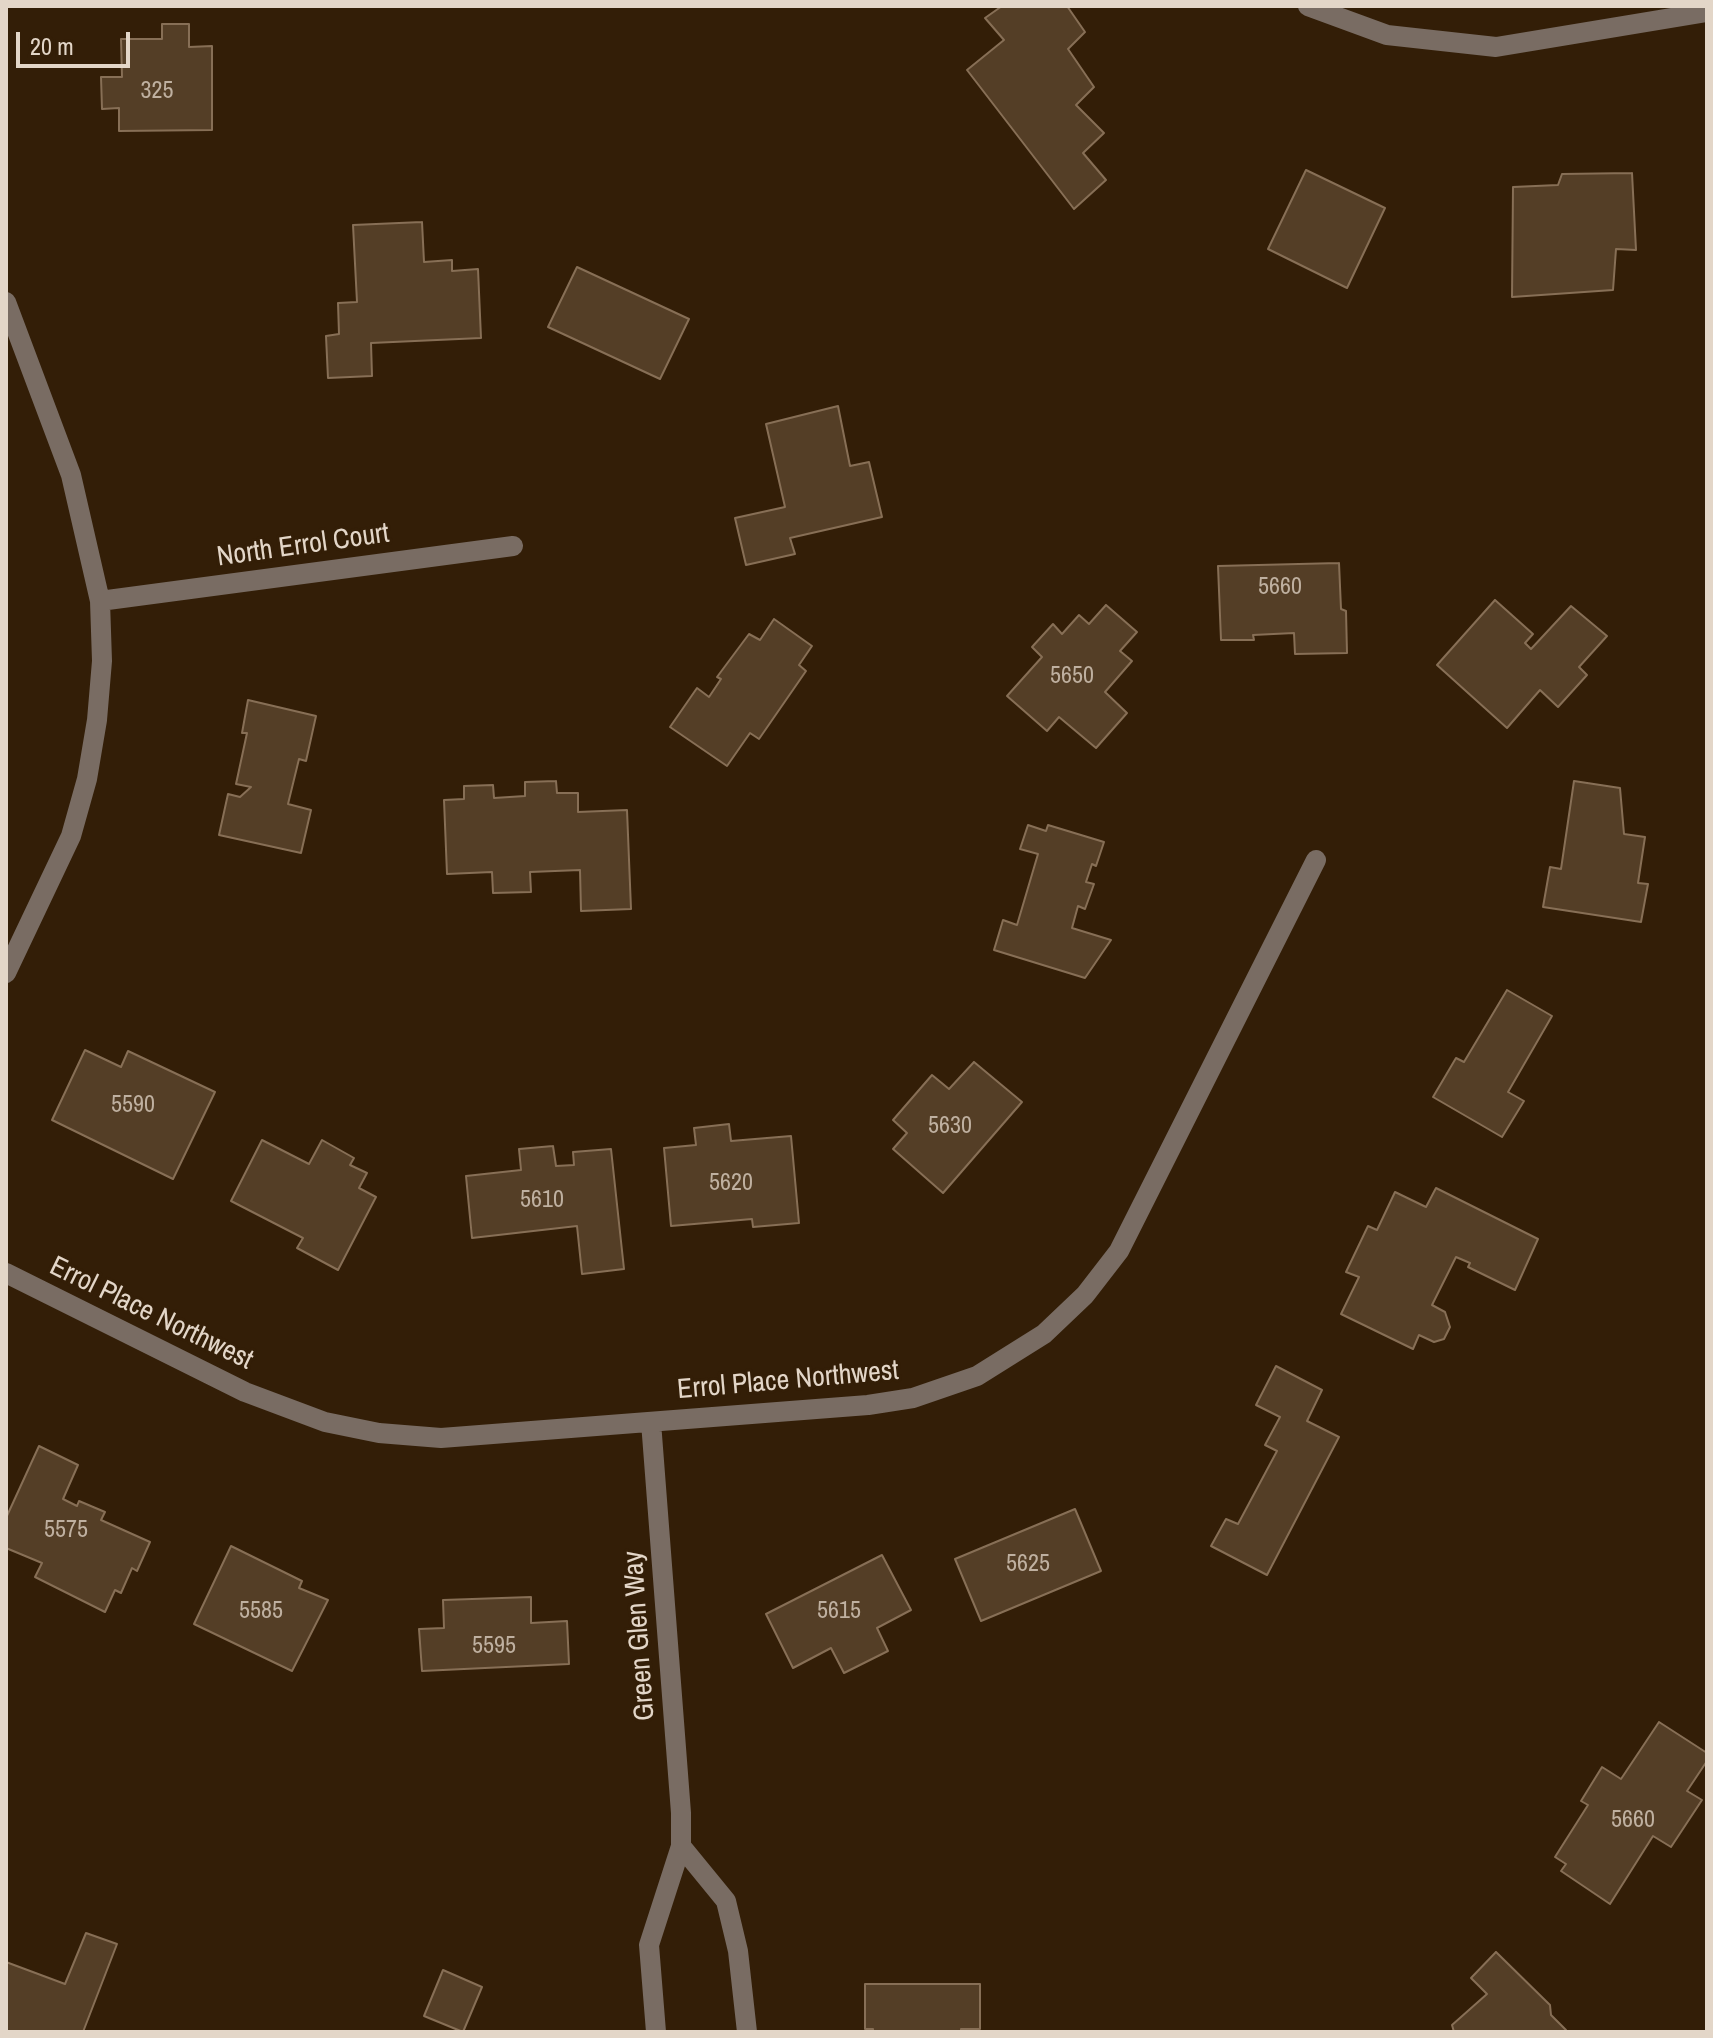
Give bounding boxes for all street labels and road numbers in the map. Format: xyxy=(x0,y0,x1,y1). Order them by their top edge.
street label: North Errol Court xyxy=(215,517,391,575)
street label: Errol Place Northwest xyxy=(44,1250,258,1378)
street label: Errol Place Northwest xyxy=(676,1355,900,1407)
street label: Green Glen Way xyxy=(617,1550,663,1722)

